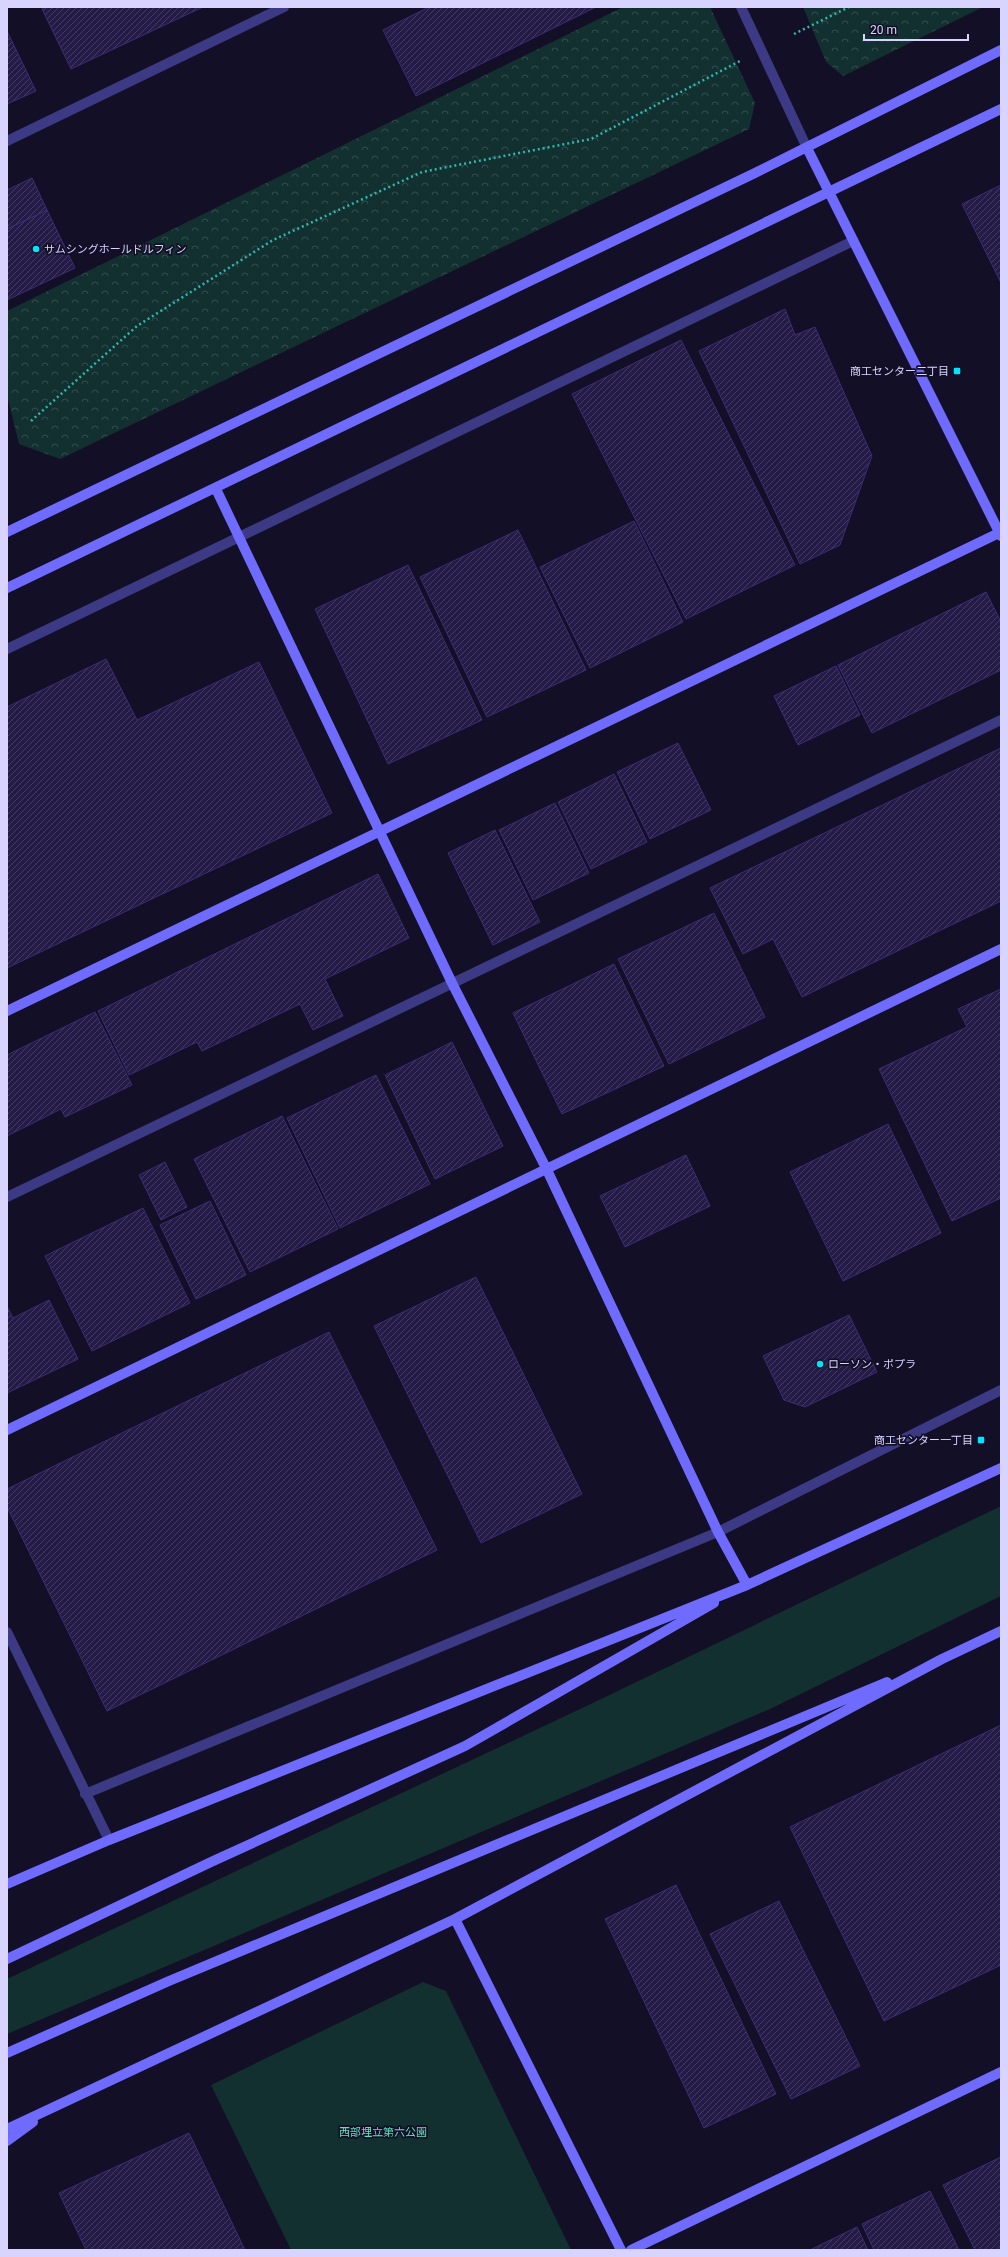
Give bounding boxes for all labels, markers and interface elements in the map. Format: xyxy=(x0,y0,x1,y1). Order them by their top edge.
scale bar xyxy=(864,16,968,42)
text: 20 m xyxy=(870,23,897,37)
place label: サムシングホールドルフィン xyxy=(44,243,187,256)
marker: サムシングホールドルフィン xyxy=(31,244,41,254)
place label: 商工センター二丁目 xyxy=(850,365,949,378)
marker: 商工センター二丁目 xyxy=(952,366,962,376)
place label: ローソン・ポプラ xyxy=(828,1358,916,1371)
marker: ローソン・ポプラ xyxy=(815,1359,825,1369)
place label: 商工センター一丁目 xyxy=(874,1434,973,1447)
marker: 商工センター一丁目 xyxy=(976,1435,986,1445)
park label: 西部埋立第六公園 xyxy=(339,2126,427,2139)

